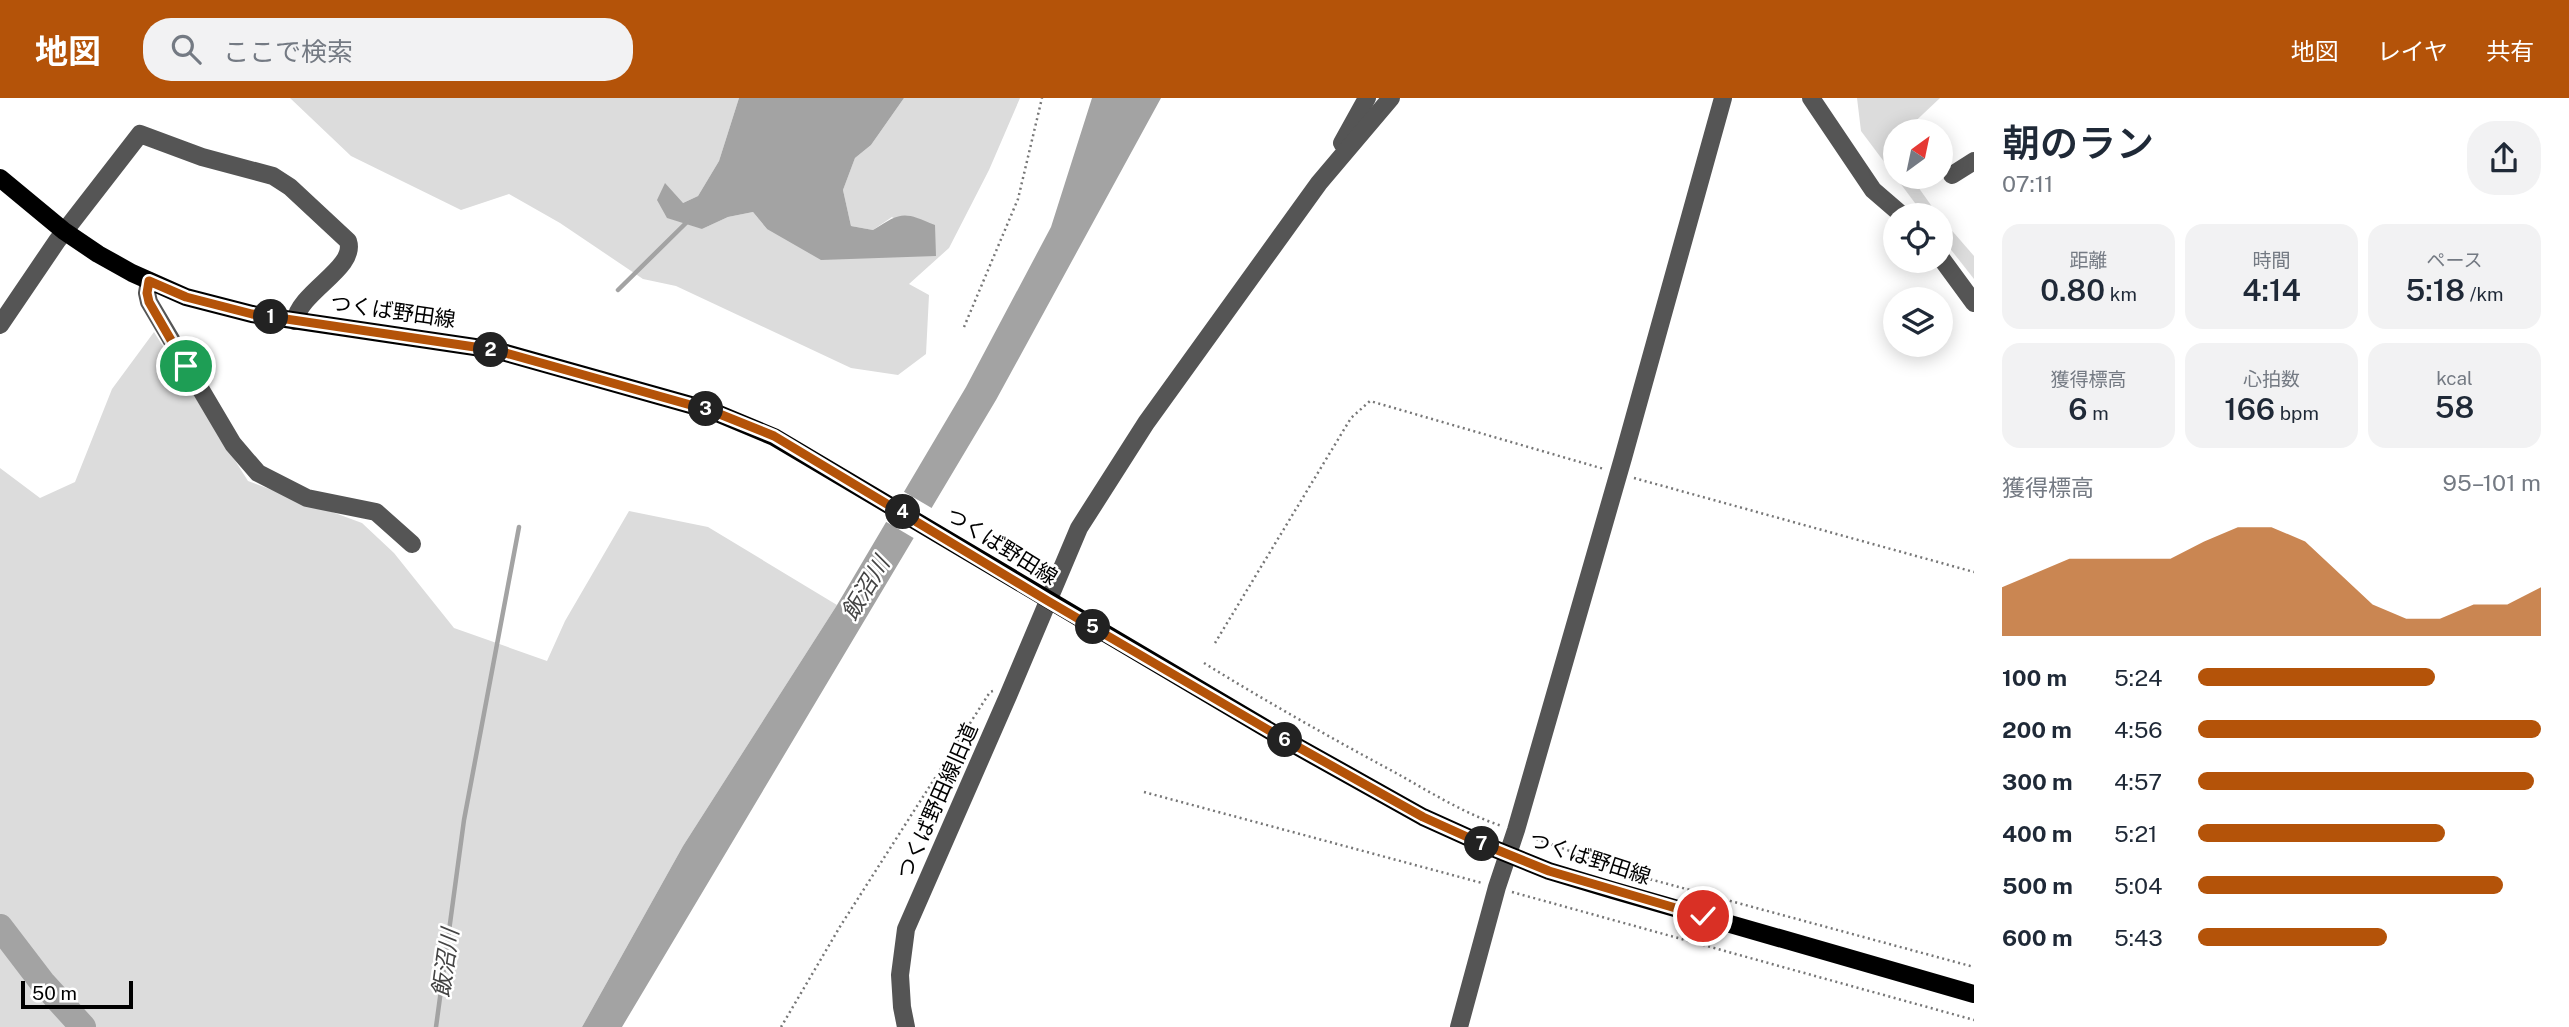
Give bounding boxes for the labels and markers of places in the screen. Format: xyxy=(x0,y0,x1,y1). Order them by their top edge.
pin: 1 xyxy=(254,300,288,334)
pin: 2 xyxy=(474,332,508,368)
pin xyxy=(156,336,216,396)
pin: 3 xyxy=(688,392,724,426)
pin: 4 xyxy=(886,494,920,530)
pin: 5 xyxy=(1076,610,1110,644)
pin: 6 xyxy=(1268,722,1302,758)
pin: 7 xyxy=(1464,826,1500,862)
pin xyxy=(1673,886,1733,946)

